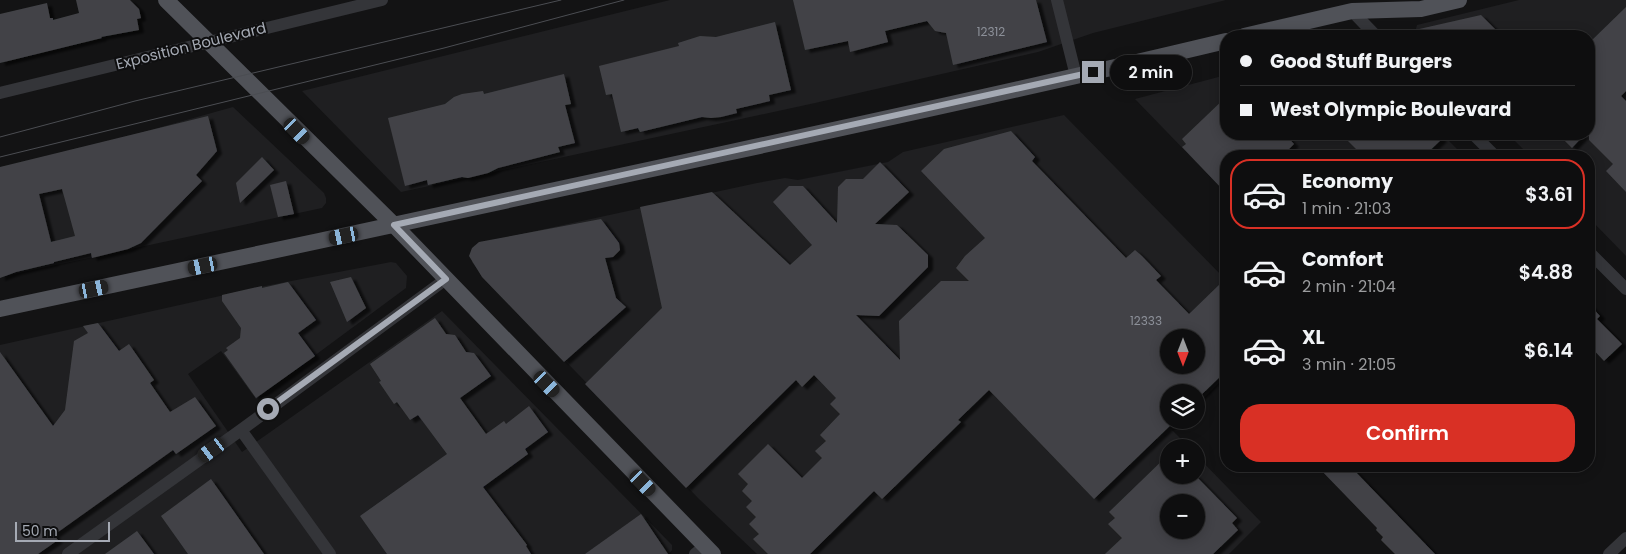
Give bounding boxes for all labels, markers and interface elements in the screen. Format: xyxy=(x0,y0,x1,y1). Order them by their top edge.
street label: Exposition Boulevard xyxy=(114,17,268,74)
house number: 12312 xyxy=(977,23,1005,40)
text: Good Stuff Burgers xyxy=(1270,48,1452,75)
callout: 2 min xyxy=(1110,54,1193,90)
route end xyxy=(1082,61,1104,83)
text: 2 min xyxy=(1129,61,1173,84)
text: West Olympic Boulevard xyxy=(1270,96,1511,123)
car xyxy=(281,115,312,147)
text: Economy xyxy=(1302,168,1393,195)
icon: car xyxy=(1242,172,1287,217)
text: $3.61 xyxy=(1525,181,1573,208)
text: 1 min · 21:03 xyxy=(1302,197,1391,220)
car xyxy=(327,226,360,246)
text: Comfort xyxy=(1302,246,1384,273)
icon: car xyxy=(1242,250,1287,295)
car xyxy=(186,256,219,276)
text: $4.88 xyxy=(1519,259,1573,286)
text: 2 min · 21:04 xyxy=(1302,275,1396,298)
car xyxy=(77,279,110,299)
house number: 12333 xyxy=(1130,312,1162,329)
text: XL xyxy=(1302,324,1325,351)
icon: car xyxy=(1242,328,1287,373)
north arrow xyxy=(1160,329,1205,374)
map controls xyxy=(1160,329,1205,539)
text: $6.14 xyxy=(1524,337,1573,364)
text: 3 min · 21:05 xyxy=(1302,353,1396,376)
car xyxy=(531,368,562,400)
button: layers xyxy=(1160,384,1205,429)
route start xyxy=(257,398,279,420)
button: Confirm xyxy=(1240,404,1575,462)
car xyxy=(195,435,228,465)
button: + xyxy=(1160,439,1205,484)
car xyxy=(627,467,658,499)
button: − xyxy=(1160,494,1205,539)
scale bar xyxy=(15,519,110,542)
text: 50 m xyxy=(22,521,58,541)

